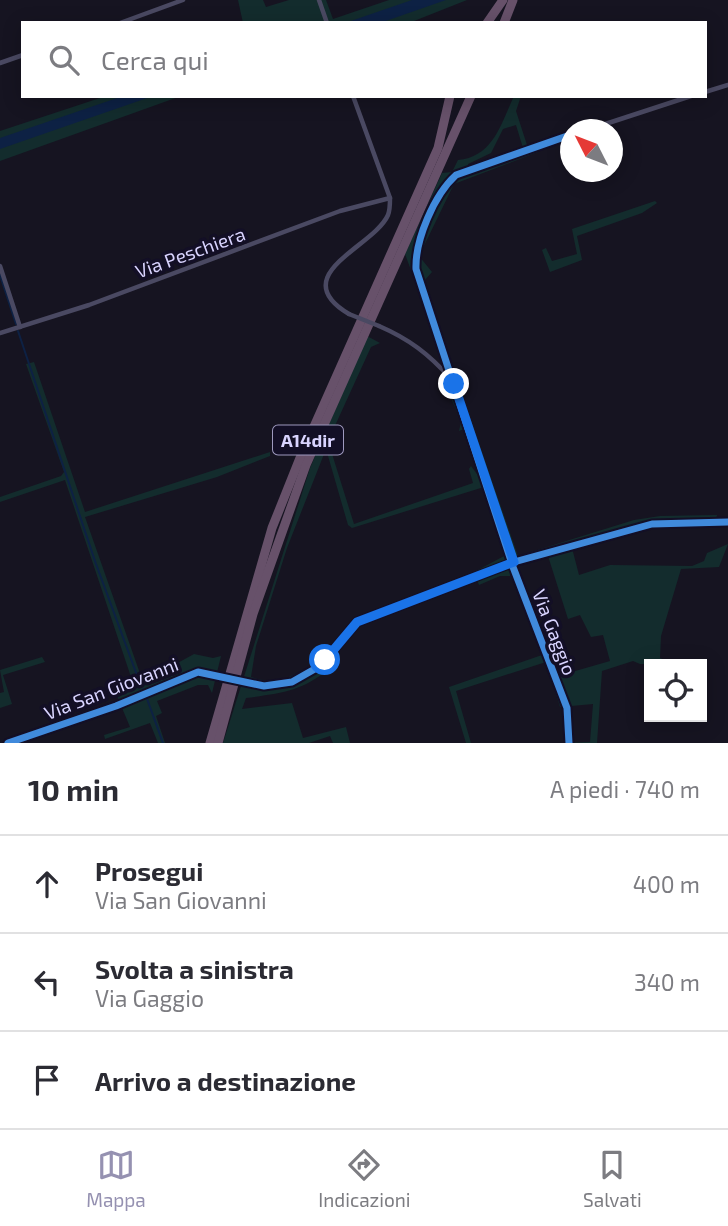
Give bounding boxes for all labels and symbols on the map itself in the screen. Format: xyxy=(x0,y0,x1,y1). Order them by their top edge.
north arrow xyxy=(560,119,623,182)
street label: Via Peschiera xyxy=(132,221,248,283)
route end xyxy=(438,368,469,399)
road number: A14dir xyxy=(273,426,343,454)
street label: Via Gaggio xyxy=(528,586,582,678)
route start xyxy=(309,644,340,675)
street label: Via San Giovanni xyxy=(41,652,181,724)

